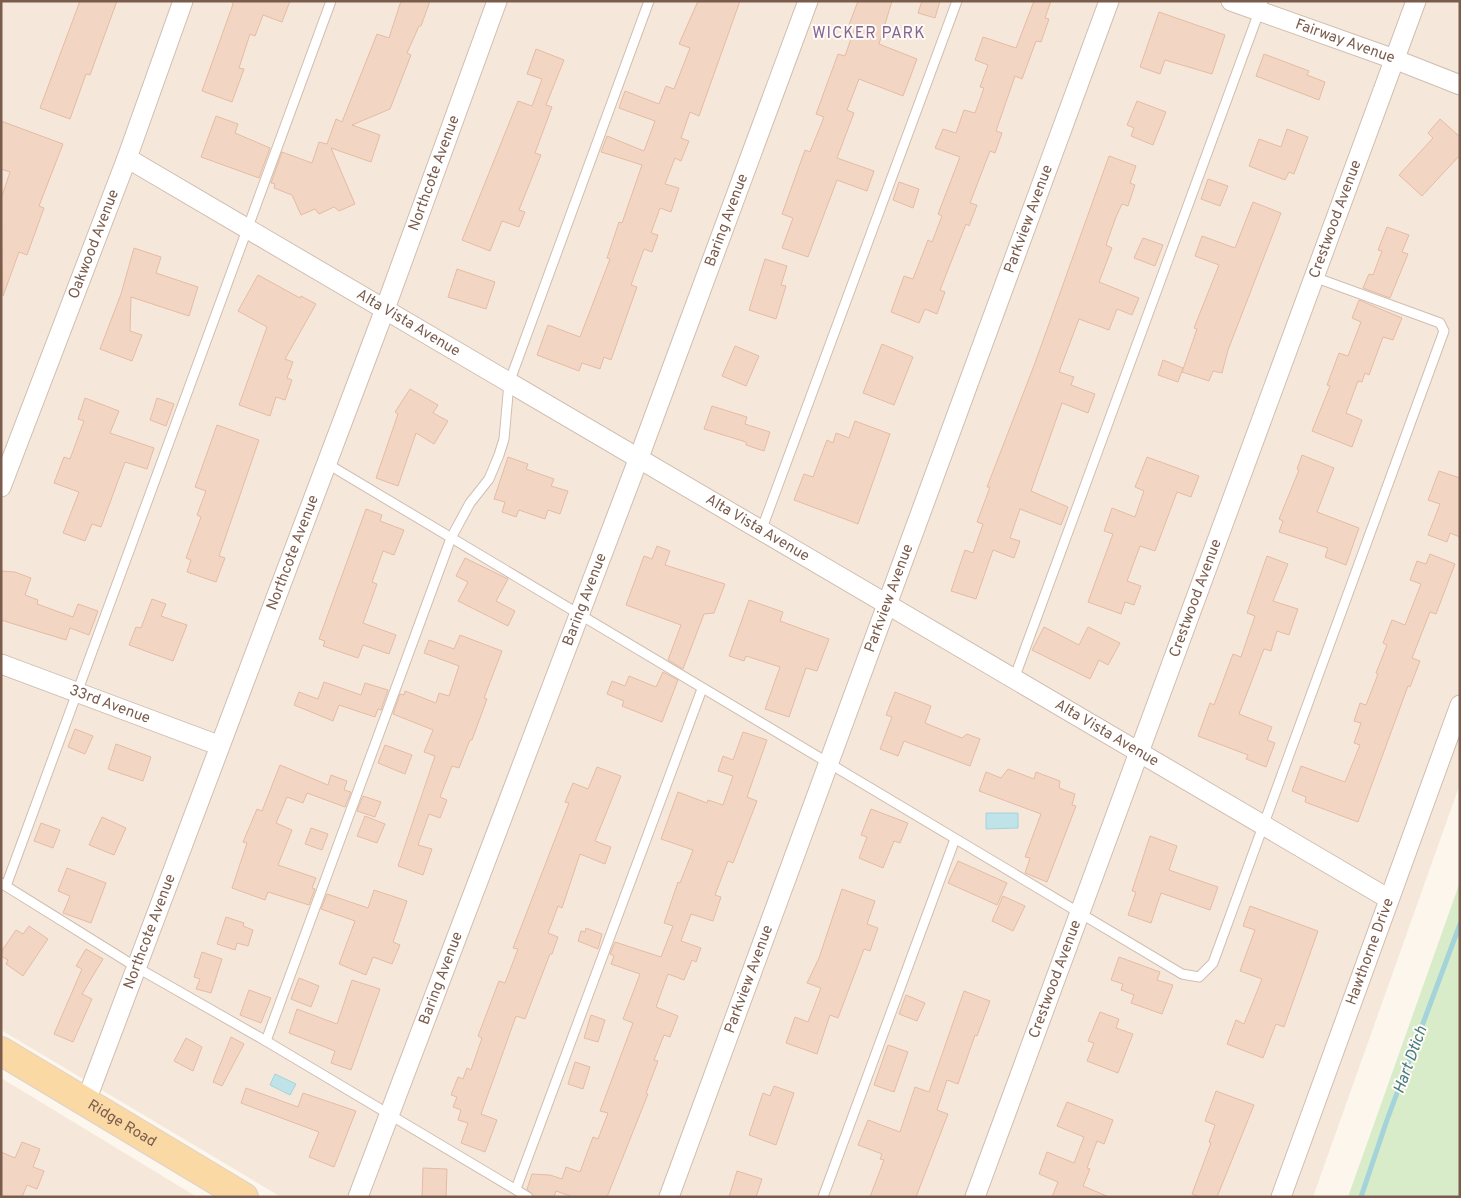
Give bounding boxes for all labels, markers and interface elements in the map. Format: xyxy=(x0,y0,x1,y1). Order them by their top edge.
street label: Fairway Avenue xyxy=(1293,15,1397,68)
district label: WICKER PARK xyxy=(812,24,926,44)
street label: Northcote Avenue xyxy=(405,113,464,234)
street label: Crestwood Avenue xyxy=(1305,158,1366,281)
street label: Parkview Avenue xyxy=(1000,162,1057,276)
street label: Baring Avenue xyxy=(701,171,753,270)
street label: Oakwood Avenue xyxy=(64,187,124,302)
street label: Alta Vista Avenue xyxy=(353,285,464,361)
street label: Alta Vista Avenue xyxy=(702,490,813,566)
street label: Northcote Avenue xyxy=(263,493,323,613)
street label: Crestwood Avenue xyxy=(1165,537,1226,660)
street label: Parkview Avenue xyxy=(861,541,918,655)
street label: Baring Avenue xyxy=(559,551,611,649)
street label: 33rd Avenue xyxy=(66,681,153,728)
street label: Alta Vista Avenue xyxy=(1051,695,1162,771)
street label: Northcote Avenue xyxy=(120,871,180,992)
street label: Hawthorne Drive xyxy=(1342,896,1398,1008)
street label: Crestwood Avenue xyxy=(1025,917,1086,1041)
street label: Parkview Avenue xyxy=(720,922,778,1036)
street label: Baring Avenue xyxy=(415,929,467,1027)
water label: Hart Dtich xyxy=(1390,1023,1433,1096)
street label: Ridge Road xyxy=(84,1096,160,1152)

